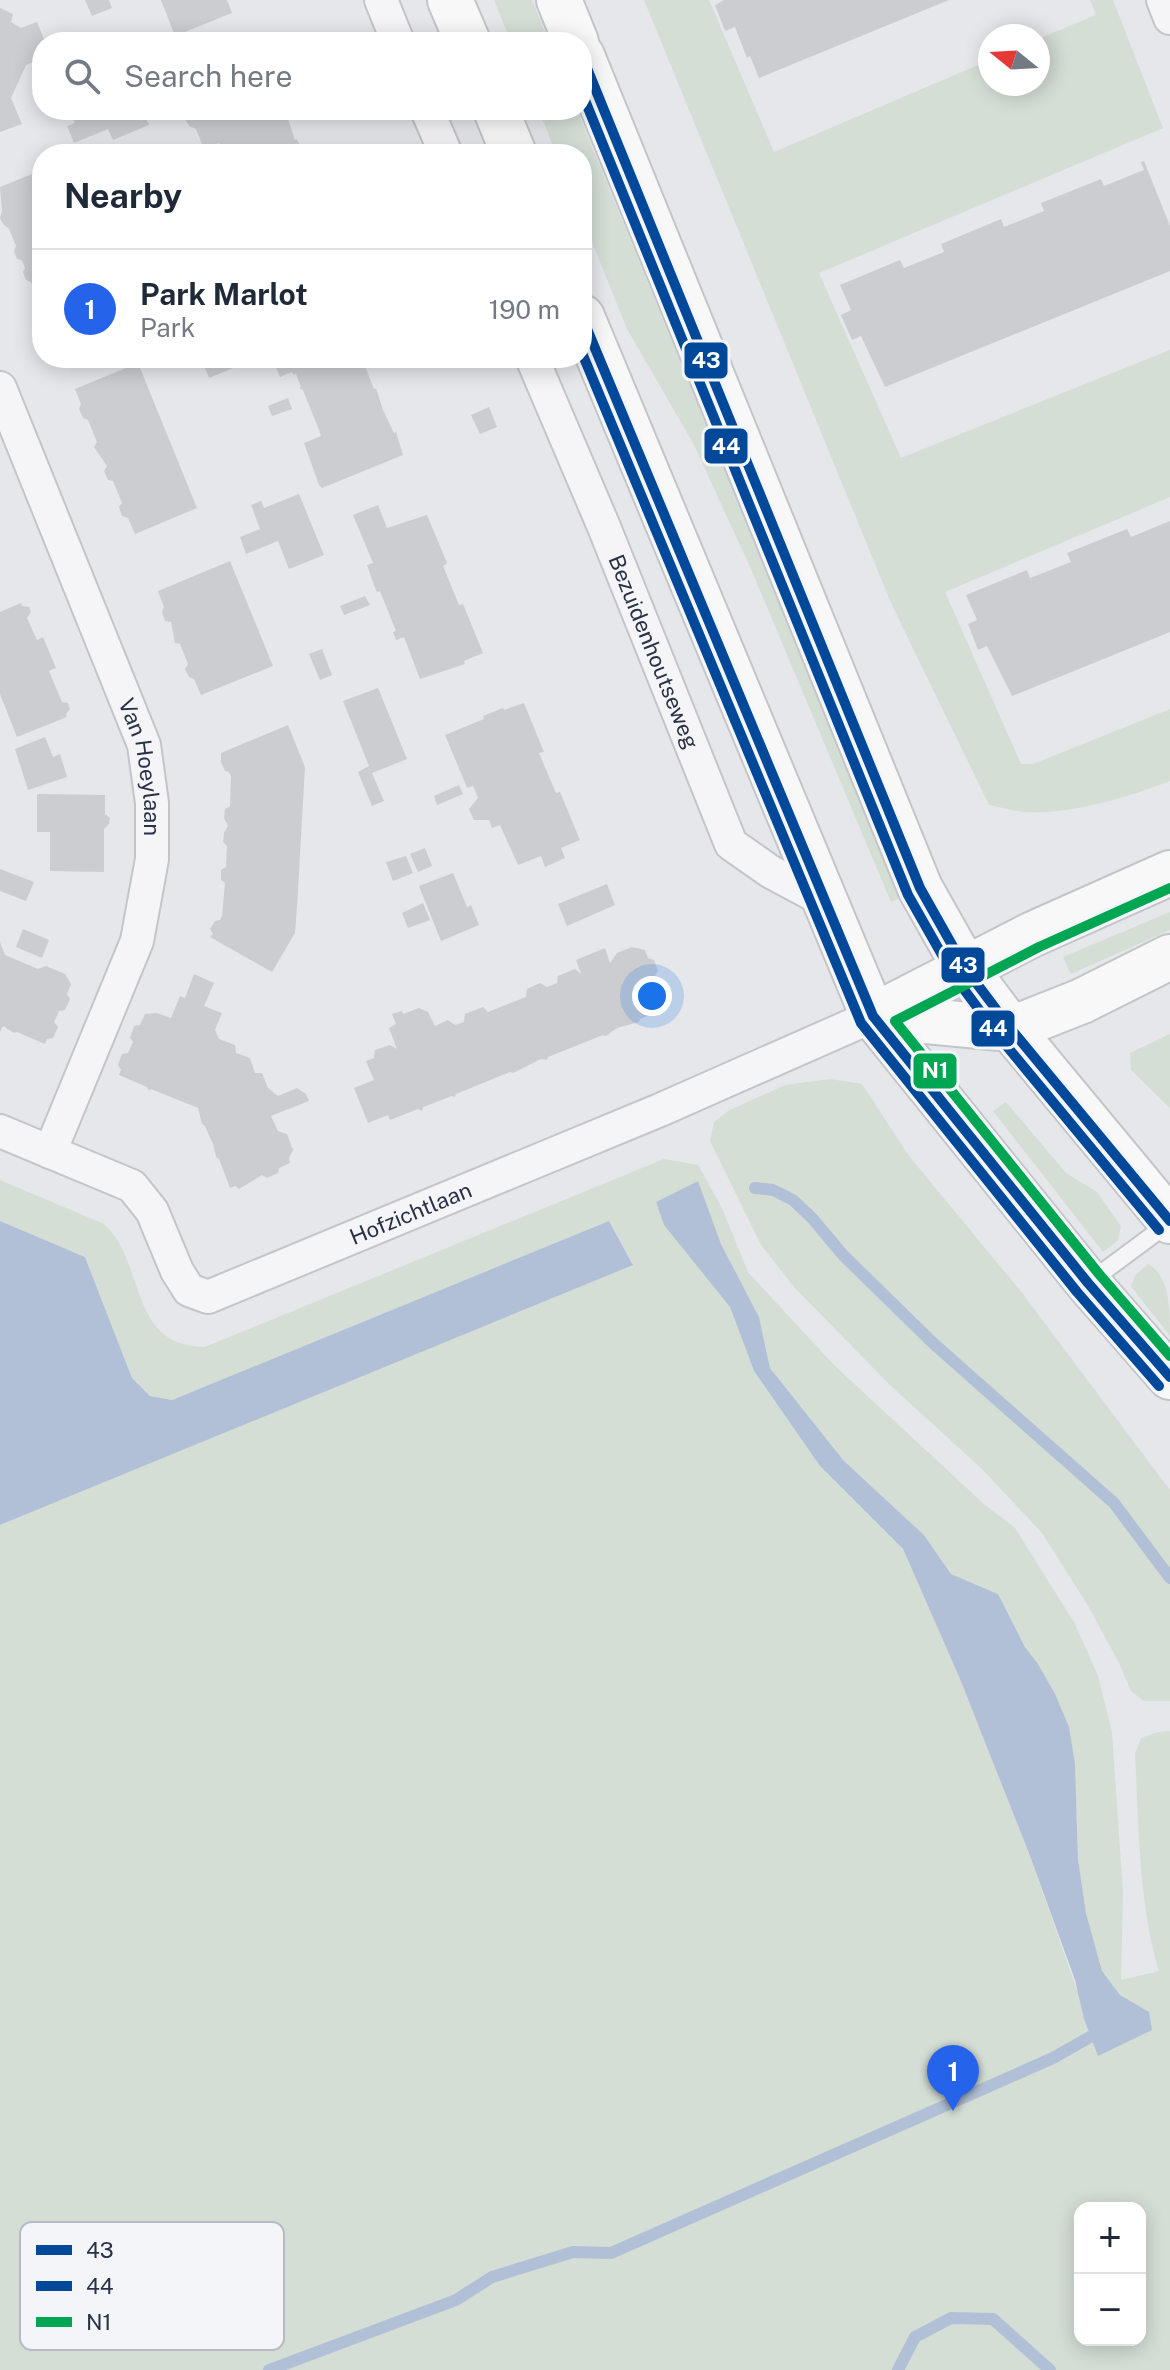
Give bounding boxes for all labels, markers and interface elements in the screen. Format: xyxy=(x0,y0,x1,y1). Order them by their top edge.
north arrow xyxy=(978,24,1050,96)
search box xyxy=(32,32,592,120)
icon: search xyxy=(60,54,104,98)
text: Search here xyxy=(124,58,292,94)
text: Nearby xyxy=(64,176,182,216)
text: Park Marlot xyxy=(140,276,308,312)
text: 1 xyxy=(84,294,96,325)
text: 190 m xyxy=(489,294,560,325)
text: Park xyxy=(140,312,195,343)
line badge: 43 xyxy=(683,341,729,380)
text: 43 xyxy=(691,347,721,373)
line badge: 44 xyxy=(703,427,749,465)
text: 44 xyxy=(712,433,740,459)
street label: Bezuidenhoutseweg xyxy=(603,551,705,753)
street label: Van Hoeylaan xyxy=(113,694,165,836)
line badge: 43 xyxy=(940,946,986,984)
text: 43 xyxy=(948,952,978,978)
your location xyxy=(632,976,672,1016)
line badge: 44 xyxy=(970,1009,1016,1048)
text: 44 xyxy=(979,1015,1007,1041)
line badge: N1 xyxy=(912,1052,958,1090)
text: N1 xyxy=(922,1057,948,1083)
street label: Hofzichtlaan xyxy=(346,1176,475,1250)
pin: 1 xyxy=(927,2045,979,2111)
map controls xyxy=(1074,2202,1146,2346)
button: + xyxy=(1074,2202,1146,2274)
legend xyxy=(20,2222,284,2350)
text: 43 xyxy=(86,2237,114,2263)
text: 44 xyxy=(86,2273,114,2299)
button: − xyxy=(1074,2274,1146,2346)
text: N1 xyxy=(86,2309,112,2335)

